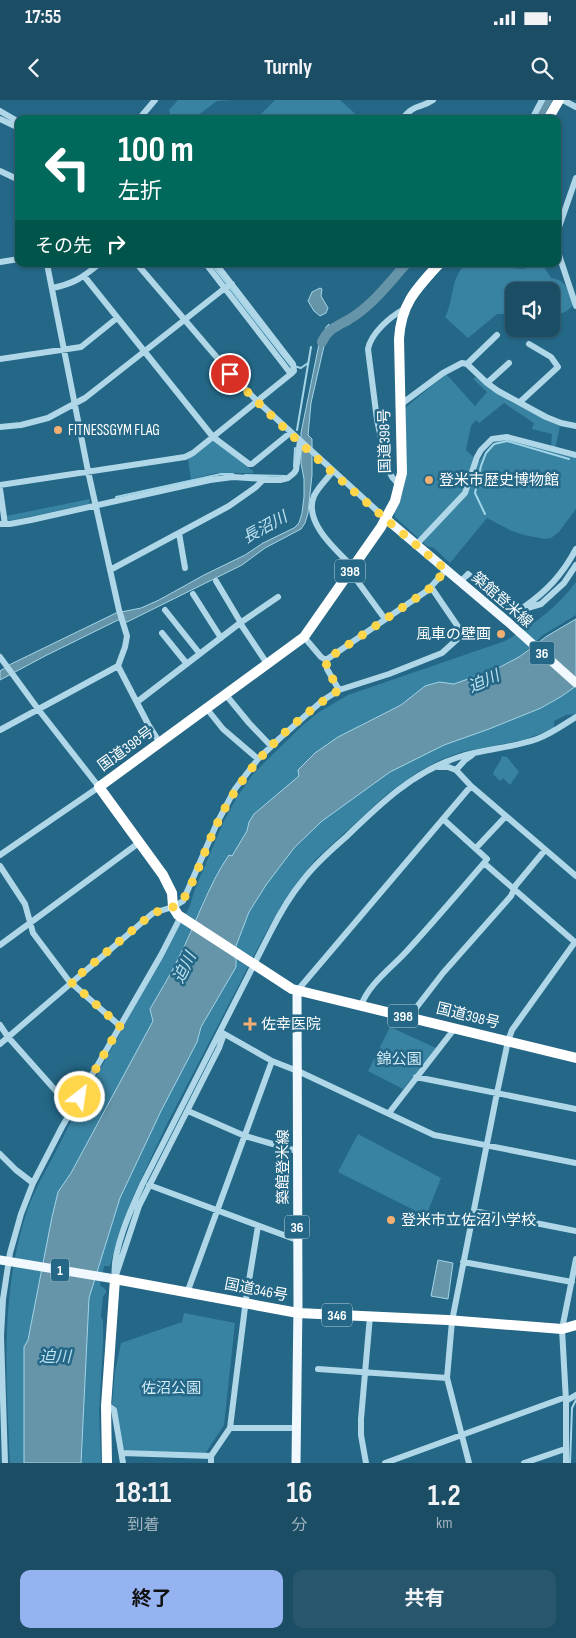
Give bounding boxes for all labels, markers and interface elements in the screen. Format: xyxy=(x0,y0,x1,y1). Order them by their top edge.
text: 17:55 xyxy=(25,6,61,29)
icon: back xyxy=(20,54,48,82)
text: Turnly xyxy=(264,54,312,81)
icon: search xyxy=(528,54,556,82)
text: 100 m xyxy=(118,129,194,172)
icon: left xyxy=(35,135,100,200)
text: 左折 xyxy=(118,178,162,205)
icon: right xyxy=(102,230,130,258)
text: その先 xyxy=(35,235,92,258)
map controls xyxy=(505,282,560,337)
button: sound xyxy=(505,282,560,337)
pin xyxy=(209,353,251,395)
icon: arrive xyxy=(216,360,244,388)
street label: 国道398号 xyxy=(375,409,395,473)
place label: FITNESSGYM FLAG xyxy=(68,421,160,440)
marker: FITNESSGYM FLAG xyxy=(52,424,64,436)
place label: 登米市歴史博物館 xyxy=(439,471,559,490)
marker: 登米市歴史博物館 xyxy=(423,474,435,486)
water label: 長沼川 xyxy=(239,507,292,548)
road number: 398 xyxy=(335,560,365,582)
street label: 築館登米線 xyxy=(467,568,537,632)
place label: 風車の壁画 xyxy=(416,625,491,644)
marker: 風車の壁画 xyxy=(495,628,507,640)
road number: 36 xyxy=(530,642,554,664)
water label: 迫川 xyxy=(466,666,504,697)
street label: 国道398号 xyxy=(94,722,158,776)
water label: 迫川 xyxy=(169,948,201,987)
street label: 国道398号 xyxy=(434,999,502,1033)
road number: 398 xyxy=(388,1004,418,1028)
place label: 佐幸医院 xyxy=(261,1015,321,1034)
marker: 佐幸医院 xyxy=(243,1017,257,1031)
park label: 錦公園 xyxy=(376,1050,422,1069)
position arrow xyxy=(53,1070,105,1122)
street label: 築館登米線 xyxy=(274,1129,293,1205)
place label: 登米市立佐沼小学校 xyxy=(401,1211,536,1230)
marker: 登米市立佐沼小学校 xyxy=(385,1214,397,1226)
road number: 36 xyxy=(284,1216,310,1238)
road number: 1 xyxy=(51,1258,69,1282)
street label: 国道346号 xyxy=(223,1275,289,1305)
road number: 346 xyxy=(322,1304,352,1326)
water label: 迫川 xyxy=(39,1348,73,1367)
park label: 佐沼公園 xyxy=(141,1379,201,1398)
text: 18:11 xyxy=(115,1475,171,1511)
text: 16 xyxy=(287,1475,312,1511)
text: 1.2 xyxy=(428,1478,461,1514)
text: km xyxy=(436,1514,452,1533)
text: 到着 xyxy=(127,1516,159,1535)
text: 分 xyxy=(292,1516,308,1535)
button: 終了 xyxy=(20,1570,283,1628)
button: 共有 xyxy=(293,1570,556,1628)

